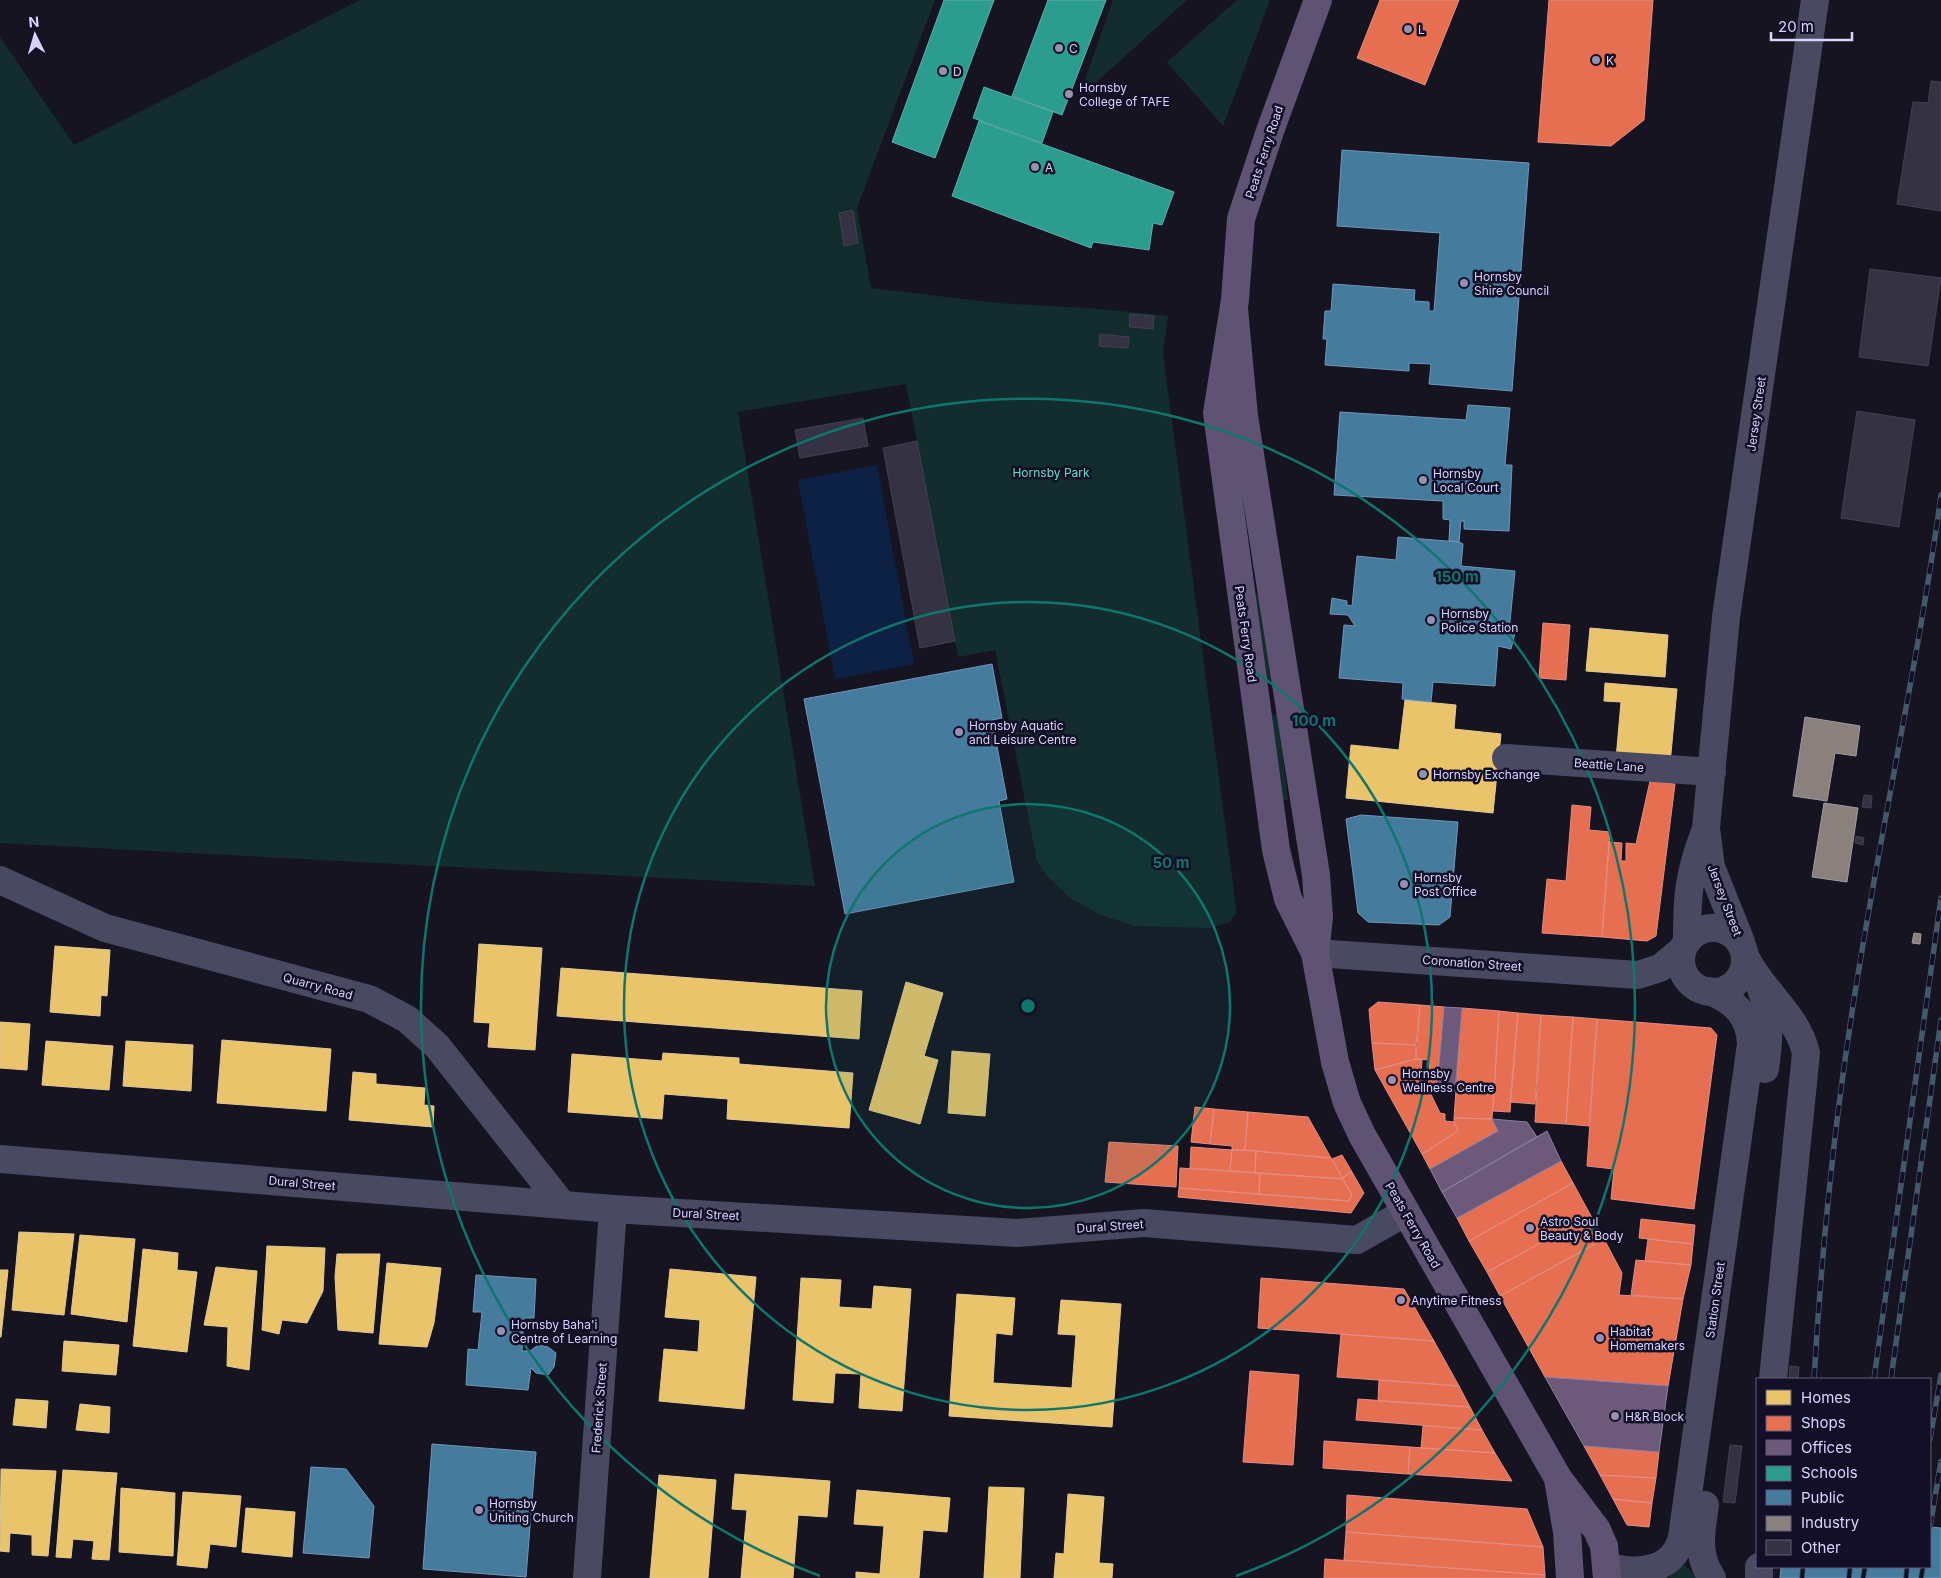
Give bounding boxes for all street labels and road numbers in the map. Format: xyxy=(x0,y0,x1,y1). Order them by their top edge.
street label: Peats Ferry Road xyxy=(1242,104,1286,200)
street label: Jersey Street xyxy=(1743,376,1769,452)
street label: Peats Ferry Road xyxy=(1232,585,1260,683)
street label: Beattie Lane xyxy=(1573,755,1645,775)
street label: Jersey Street xyxy=(1704,862,1746,938)
street label: Coronation Street xyxy=(1422,952,1522,974)
street label: Quarry Road xyxy=(282,970,354,1002)
street label: Dural Street xyxy=(268,1173,336,1193)
street label: Peats Ferry Road xyxy=(1382,1179,1444,1271)
street label: Dural Street xyxy=(672,1205,740,1223)
street label: Dural Street xyxy=(1076,1216,1144,1236)
street label: Station Street xyxy=(1702,1261,1728,1339)
street label: Frederick Street xyxy=(588,1362,610,1454)

